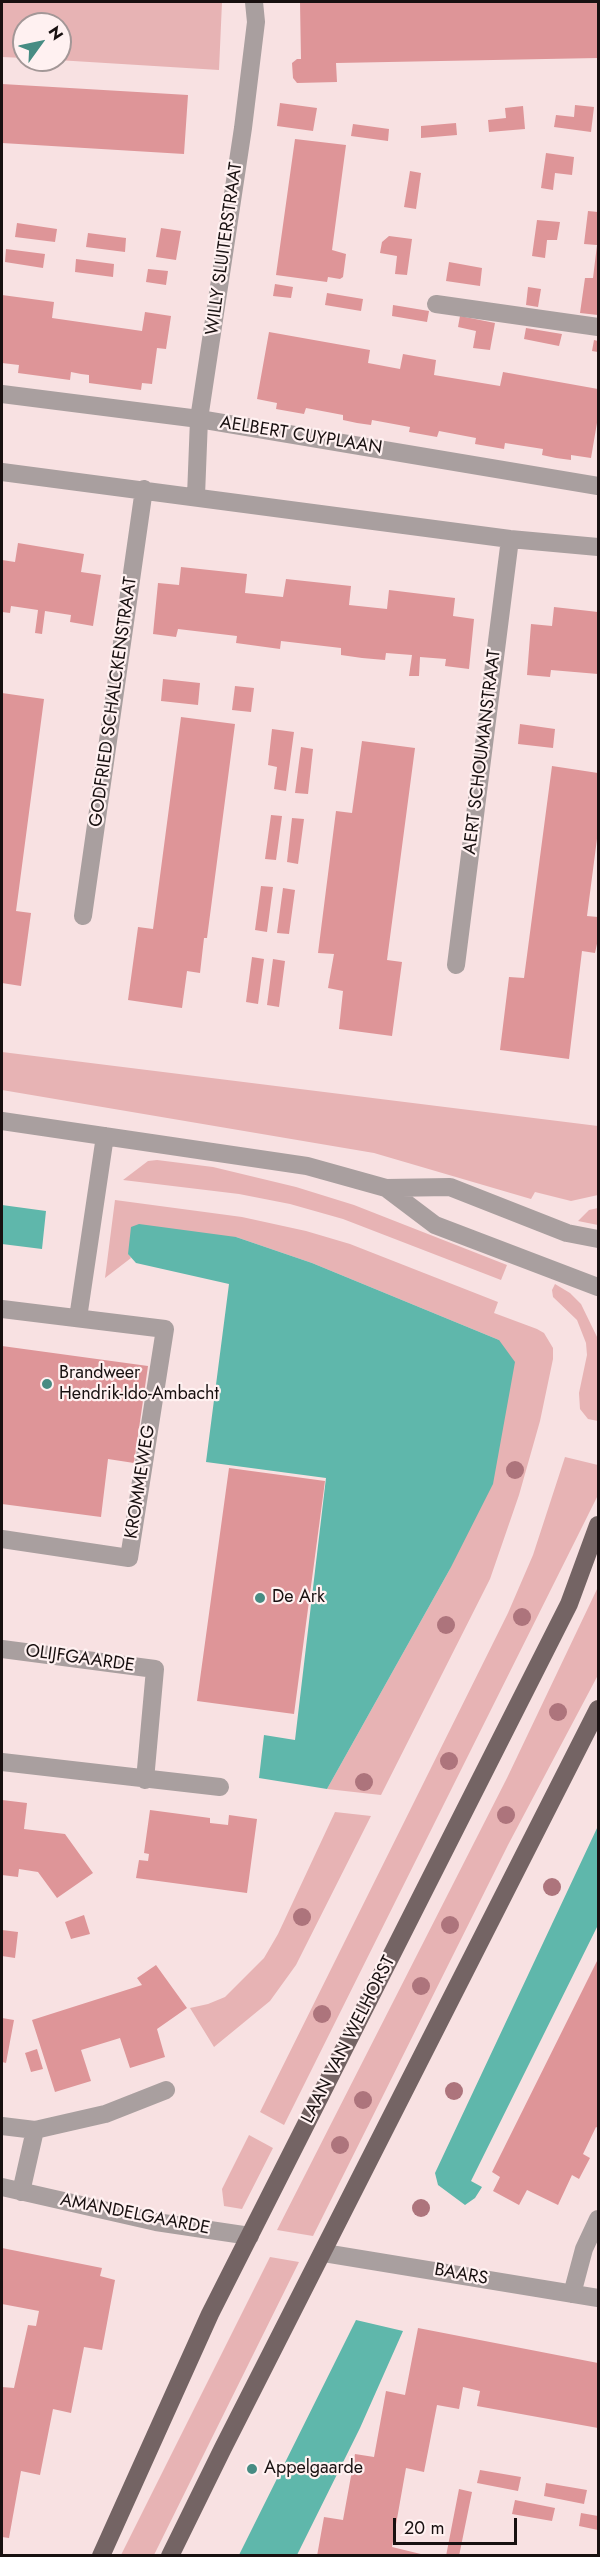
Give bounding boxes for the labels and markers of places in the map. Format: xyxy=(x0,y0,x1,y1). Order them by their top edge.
place label: Brandweer Hendrik-Ido-Ambacht xyxy=(59,1363,219,1406)
marker: Brandweer Hendrik-Ido-Ambacht xyxy=(40,1377,54,1391)
place label: De Ark xyxy=(272,1587,325,1609)
marker: De Ark xyxy=(253,1591,267,1605)
place label: Appelgaarde xyxy=(264,2458,363,2480)
marker: Appelgaarde xyxy=(245,2462,259,2476)

